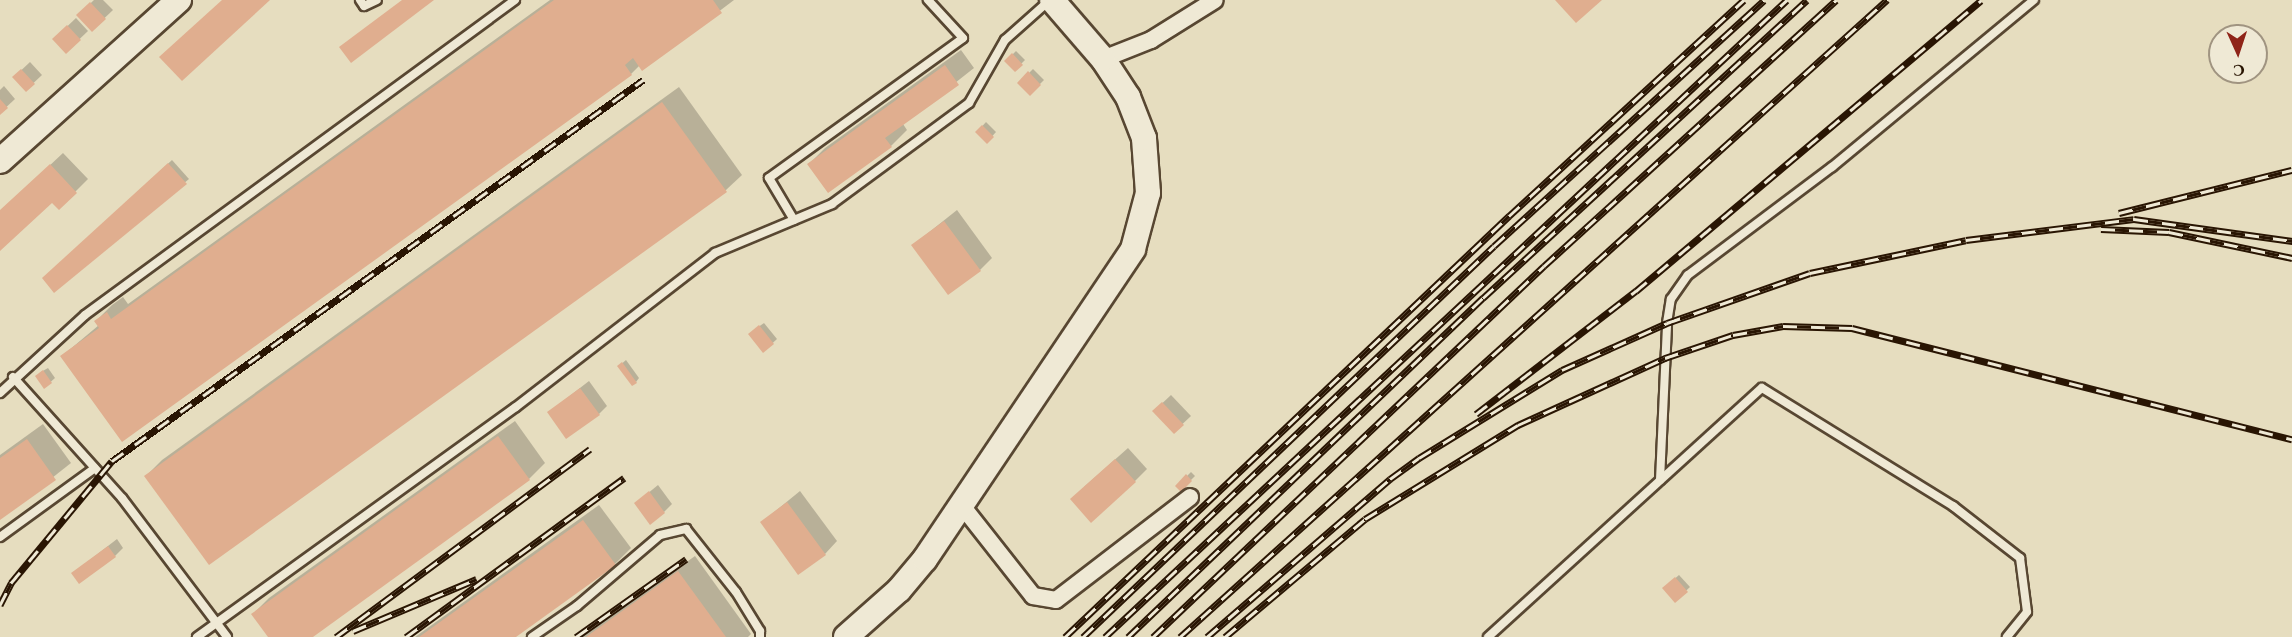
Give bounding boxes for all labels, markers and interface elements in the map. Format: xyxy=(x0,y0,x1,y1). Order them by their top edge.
north arrow xyxy=(2208,24,2268,84)
text: С xyxy=(2233,60,2245,81)

